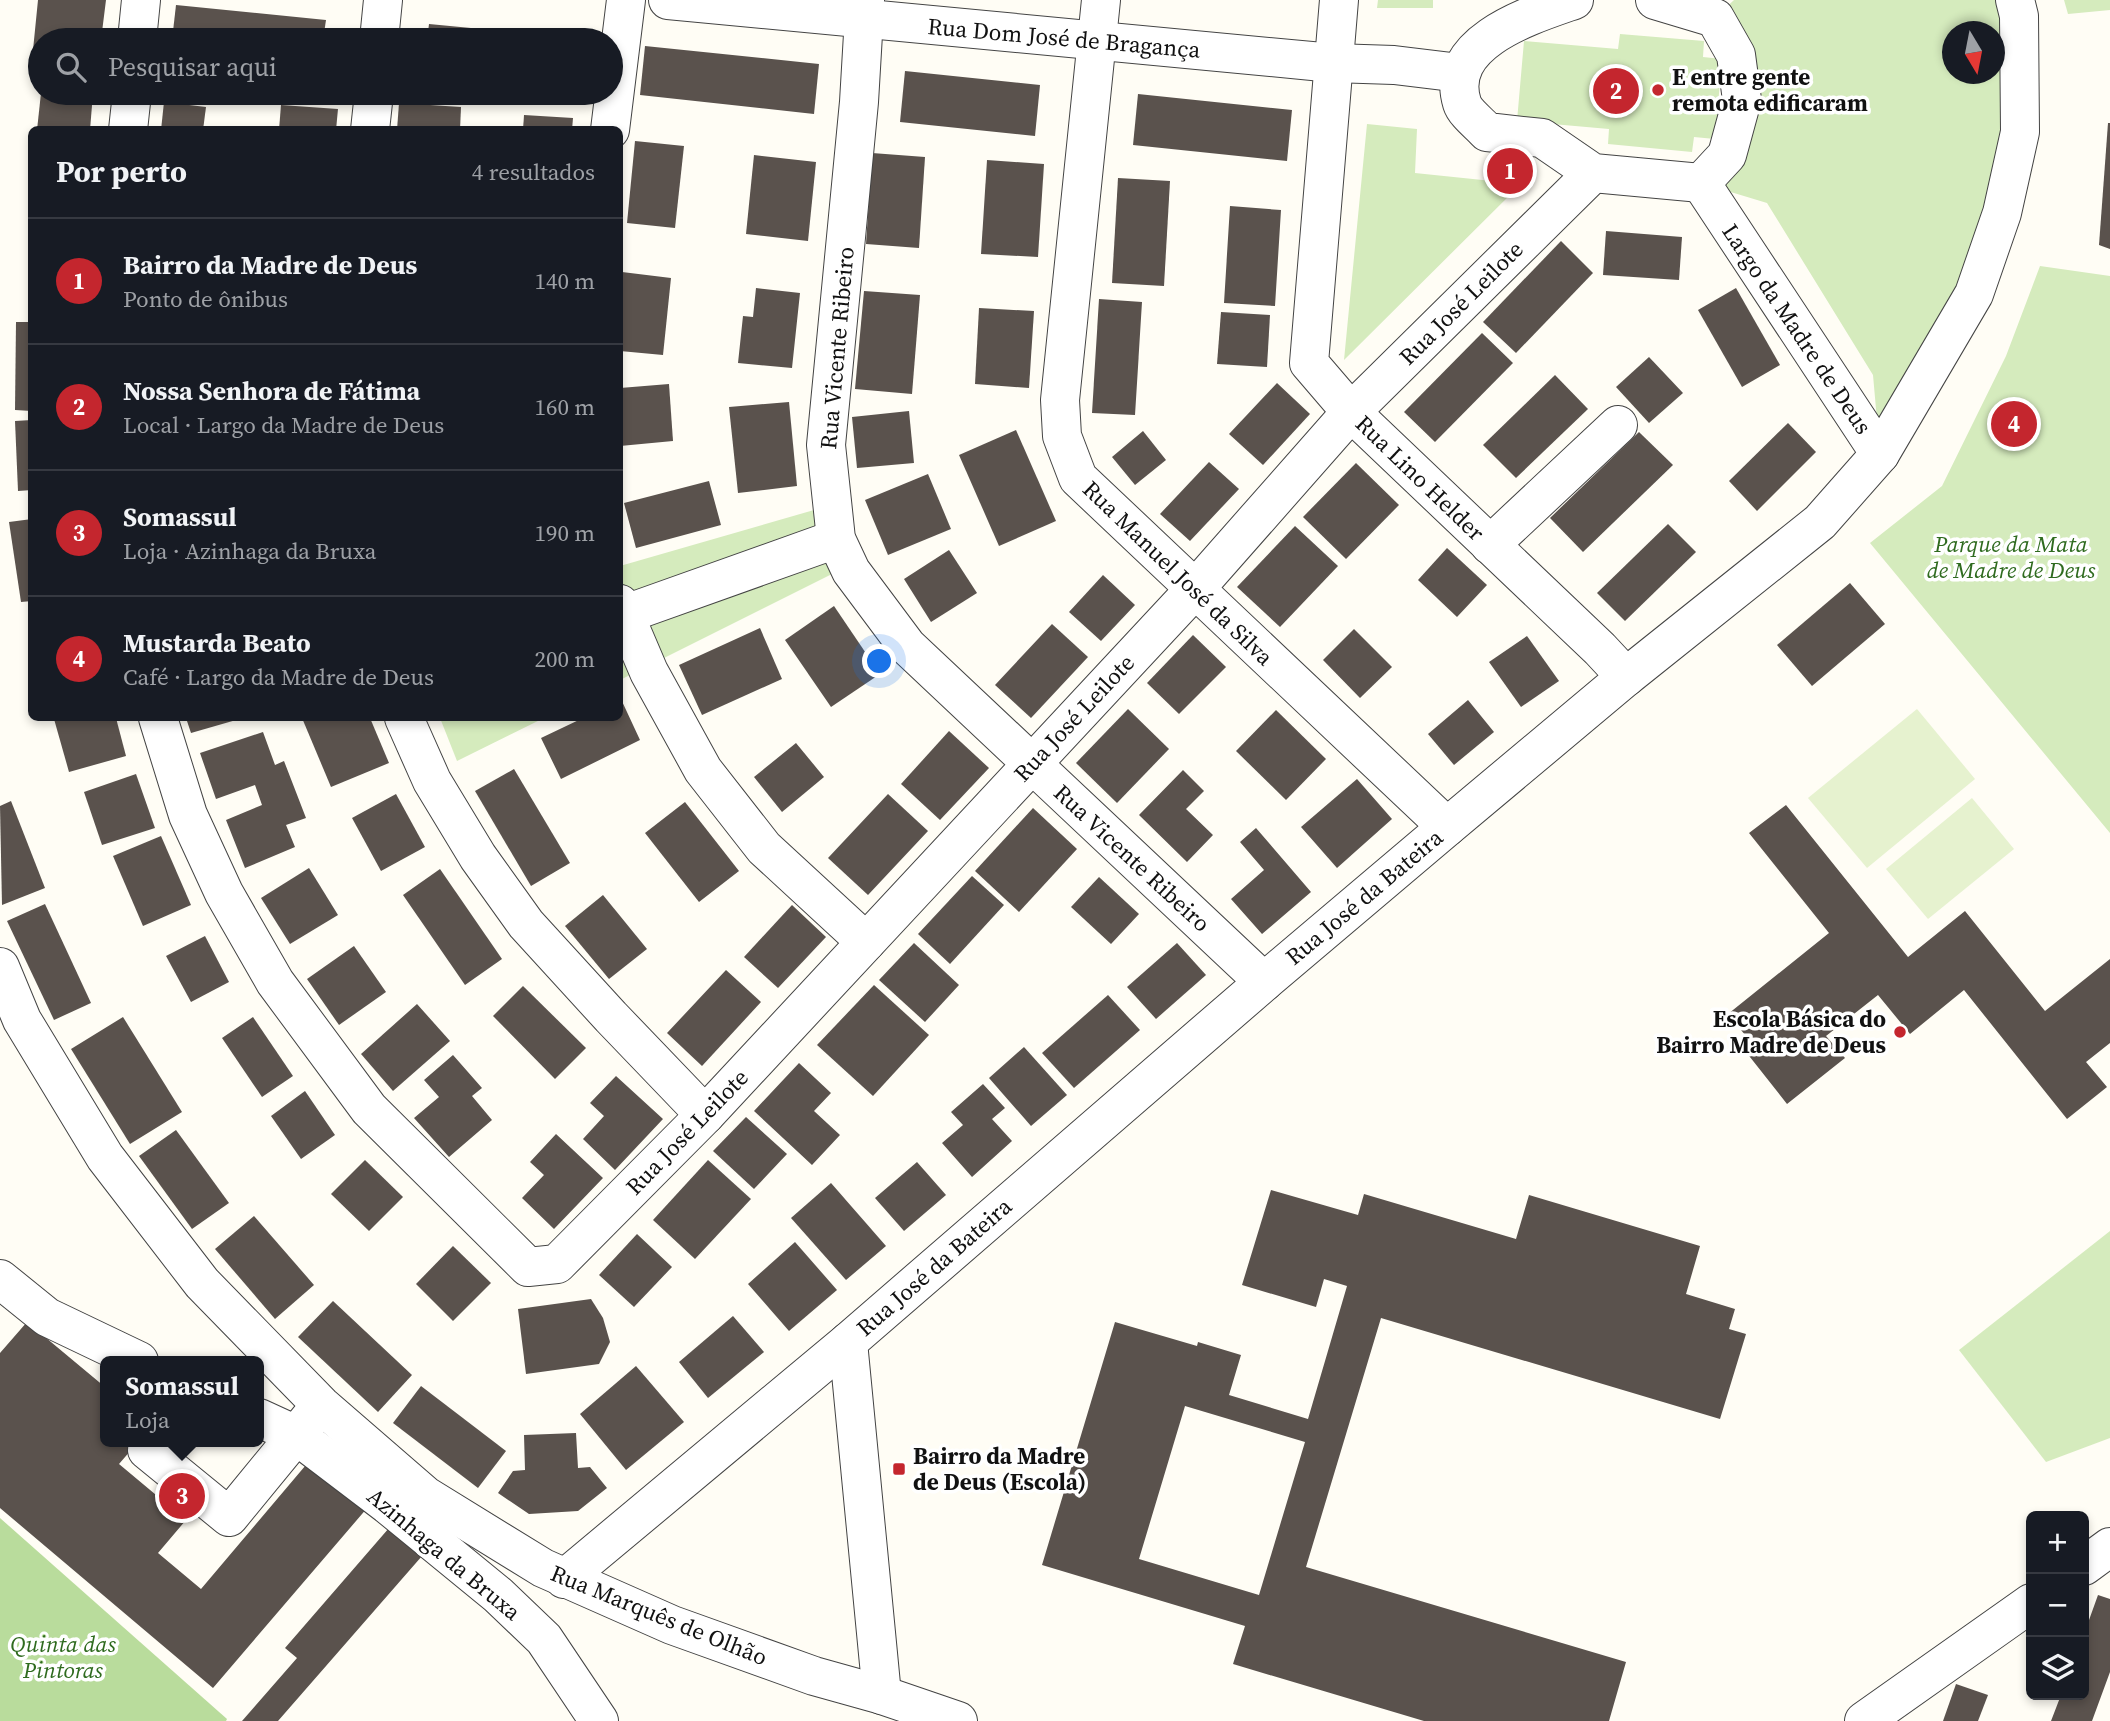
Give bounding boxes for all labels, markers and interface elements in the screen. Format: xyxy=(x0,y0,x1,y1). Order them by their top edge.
street label: Rua Dom José de Bragança xyxy=(926,10,1202,66)
north arrow xyxy=(1942,21,2005,84)
search box xyxy=(28,28,623,105)
icon: search xyxy=(52,48,90,86)
text: Pesquisar aqui xyxy=(108,49,277,85)
place label: E entre gente remota edificaram xyxy=(1672,61,1868,119)
pin: 2 xyxy=(1593,65,1639,117)
marker: E entre gente remota edificaram xyxy=(1650,82,1666,98)
pin: 1 xyxy=(1487,145,1533,197)
text: Por perto xyxy=(56,151,187,192)
text: 4 resultados xyxy=(472,156,595,188)
street label: Largo da Madre de Deus xyxy=(1715,217,1879,441)
street label: Rua José Leilote xyxy=(1392,234,1530,372)
street label: Rua Vicente Ribeiro xyxy=(812,245,862,451)
text: Bairro da Madre de Deus xyxy=(123,247,417,283)
text: 1 xyxy=(73,265,85,297)
text: 140 m xyxy=(534,265,595,297)
text: Ponto de ônibus xyxy=(123,283,288,315)
text: Nossa Senhora de Fátima xyxy=(123,373,420,409)
text: 2 xyxy=(73,391,85,423)
text: 160 m xyxy=(534,391,595,423)
pin: 4 xyxy=(1991,398,2037,450)
street label: Rua Lino Helder xyxy=(1348,408,1492,548)
text: Local · Largo da Madre de Deus xyxy=(123,409,444,441)
street label: Rua Manuel José da Silva xyxy=(1076,473,1281,673)
text: Somassul xyxy=(123,499,237,535)
text: 3 xyxy=(73,517,85,549)
text: 190 m xyxy=(534,517,595,549)
park label: Parque da Mata de Madre de Deus xyxy=(1927,528,2096,586)
text: Loja · Azinhaga da Bruxa xyxy=(123,535,376,567)
text: Mustarda Beato xyxy=(123,625,311,661)
text: 4 xyxy=(73,643,85,675)
text: 200 m xyxy=(534,643,595,675)
your location xyxy=(862,644,896,678)
street label: Rua José Leilote xyxy=(1006,647,1142,789)
text: Café · Largo da Madre de Deus xyxy=(123,661,434,693)
street label: Rua Vicente Ribeiro xyxy=(1047,777,1217,939)
street label: Rua José da Bateira xyxy=(1279,821,1450,972)
place label: Escola Básica do Bairro Madre de Deus xyxy=(1656,1003,1886,1061)
marker: Escola Básica do Bairro Madre de Deus xyxy=(1892,1024,1908,1040)
street label: Rua José Leilote xyxy=(619,1062,755,1202)
street label: Rua José da Bateira xyxy=(849,1190,1019,1343)
popup xyxy=(100,1356,264,1447)
text: Somassul xyxy=(125,1368,239,1404)
text: Loja xyxy=(125,1404,170,1436)
place label: Bairro da Madre de Deus (Escola) xyxy=(913,1440,1086,1498)
marker: Bairro da Madre de Deus (Escola) xyxy=(891,1461,907,1477)
pin: 3 xyxy=(159,1470,205,1522)
street label: Azinhaga da Bruxa xyxy=(360,1480,528,1628)
map controls xyxy=(2026,1511,2089,1700)
button: + xyxy=(2026,1511,2089,1574)
street label: Rua Marquês de Olhão xyxy=(546,1557,772,1673)
button: − xyxy=(2026,1574,2089,1637)
park label: Quinta das Pintoras xyxy=(10,1628,116,1686)
button: layers xyxy=(2026,1637,2089,1700)

